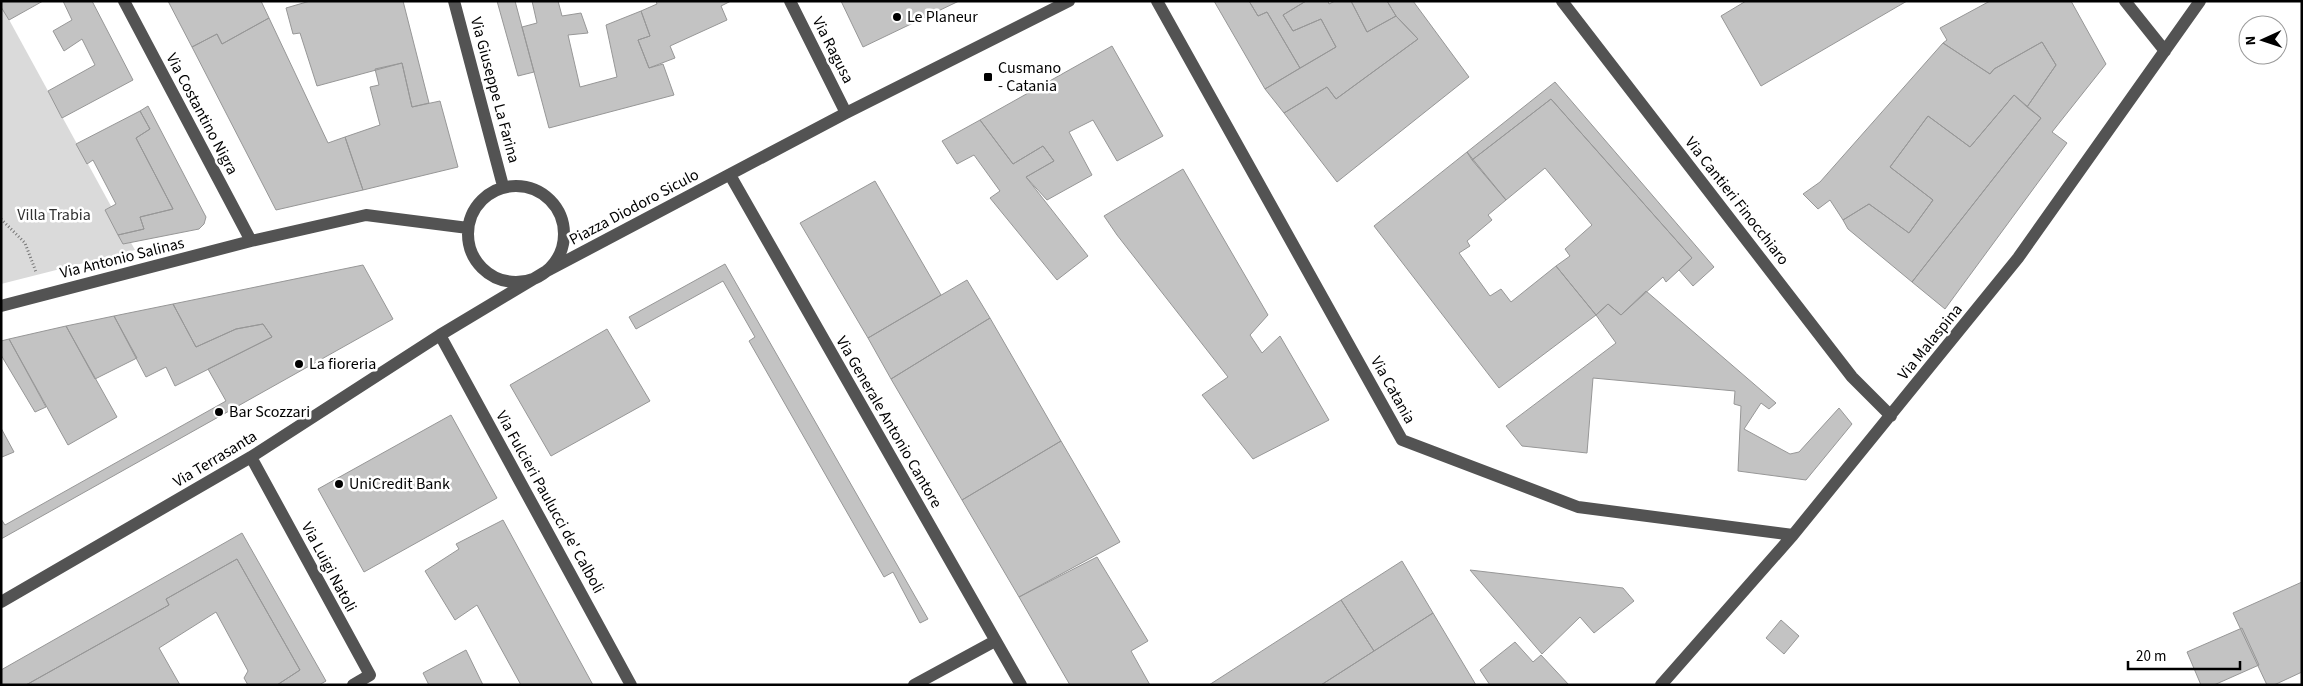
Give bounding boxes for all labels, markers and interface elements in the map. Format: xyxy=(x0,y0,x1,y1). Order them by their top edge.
place label: Le Planeur xyxy=(907,6,978,28)
marker: Le Planeur xyxy=(891,11,903,23)
street label: Via Ragusa xyxy=(807,13,859,87)
street label: Via Giuseppe La Farina xyxy=(465,15,525,165)
north arrow xyxy=(2238,15,2288,65)
text: N xyxy=(2241,35,2261,46)
street label: Via Costantino Nigra xyxy=(161,49,243,179)
place label: Cusmano - Catania xyxy=(998,57,1061,97)
marker: Cusmano - Catania xyxy=(982,71,994,83)
street label: Via Cantieri Finocchiaro xyxy=(1680,132,1794,270)
street label: Piazza Diodoro Siculo xyxy=(565,163,703,251)
park label: Villa Trabia xyxy=(17,204,91,226)
street label: Via Antonio Salinas xyxy=(58,232,187,284)
street label: Via Malaspina xyxy=(1893,299,1967,385)
street label: Via Generale Antonio Cantore xyxy=(831,332,947,512)
street label: Via Catania xyxy=(1365,352,1421,428)
place label: La fioreria xyxy=(309,353,376,375)
marker: La fioreria xyxy=(293,358,305,370)
place label: Bar Scozzari xyxy=(229,401,310,423)
marker: Bar Scozzari xyxy=(213,406,225,418)
street label: Via Fulcieri Paulucci de' Calboli xyxy=(490,407,610,597)
street label: Via Terrasanta xyxy=(169,425,261,493)
place label: UniCredit Bank xyxy=(349,473,450,495)
marker: UniCredit Bank xyxy=(333,478,345,490)
street label: Via Luigi Natoli xyxy=(296,518,362,616)
scale bar xyxy=(2128,638,2240,670)
text: 20 m xyxy=(2136,646,2166,667)

